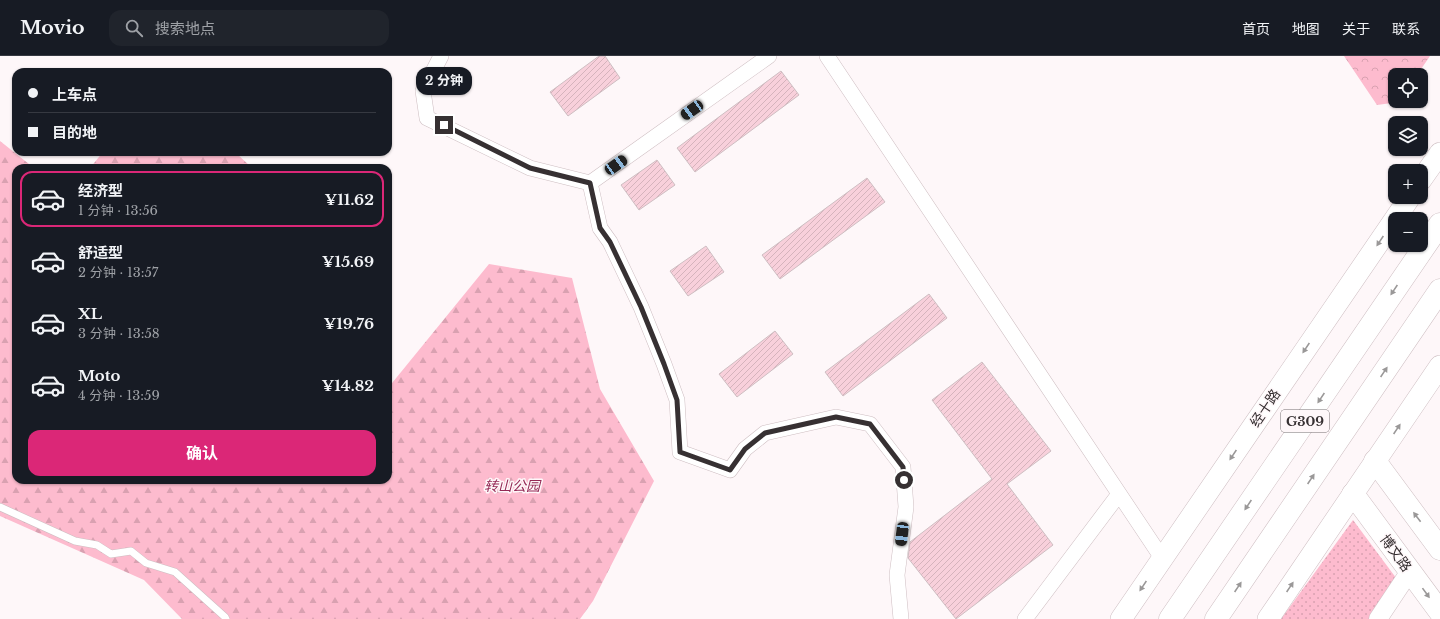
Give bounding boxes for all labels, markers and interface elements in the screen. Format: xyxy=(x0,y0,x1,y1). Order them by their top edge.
search box xyxy=(109,10,389,46)
text: Movio xyxy=(20,16,85,39)
icon: search xyxy=(123,17,145,39)
text: 搜索地点 xyxy=(155,19,215,38)
text: 首页 xyxy=(1242,20,1270,38)
text: 地图 xyxy=(1292,20,1320,38)
text: 关于 xyxy=(1342,20,1370,38)
text: 联系 xyxy=(1392,20,1420,38)
callout: 2 分钟 xyxy=(416,67,472,95)
map controls xyxy=(1388,68,1428,252)
button: locate xyxy=(1388,68,1428,108)
text: 2 分钟 xyxy=(425,72,463,89)
text: 上车点 xyxy=(52,85,97,104)
car xyxy=(679,98,705,122)
route end xyxy=(435,116,453,134)
button: layers xyxy=(1388,116,1428,156)
text: 目的地 xyxy=(52,123,97,142)
car xyxy=(603,153,629,177)
button: + xyxy=(1388,164,1428,204)
icon: car xyxy=(30,181,66,217)
text: 经济型 xyxy=(78,181,123,200)
text: ¥11.62 xyxy=(325,190,374,209)
text: 1 分钟 · 13:56 xyxy=(78,202,158,219)
button: − xyxy=(1388,212,1428,252)
one-way arrow xyxy=(1376,235,1384,246)
icon: car xyxy=(30,243,66,279)
text: 舒适型 xyxy=(78,243,123,262)
text: ¥15.69 xyxy=(322,252,374,271)
text: 2 分钟 · 13:57 xyxy=(78,264,158,281)
one-way arrow xyxy=(1390,285,1398,296)
text: XL xyxy=(78,304,102,323)
icon: car xyxy=(30,305,66,341)
text: ¥19.76 xyxy=(323,314,374,333)
text: 3 分钟 · 13:58 xyxy=(78,325,160,342)
one-way arrow xyxy=(1302,343,1310,353)
text: Moto xyxy=(78,366,120,385)
icon: car xyxy=(30,367,66,403)
one-way arrow xyxy=(1380,367,1388,377)
text: ¥14.82 xyxy=(322,376,374,395)
street label: 经十路 xyxy=(1246,386,1284,430)
text: 4 分钟 · 13:59 xyxy=(78,387,160,404)
one-way arrow xyxy=(1317,393,1325,403)
road number: G309 xyxy=(1281,410,1329,432)
one-way arrow xyxy=(1393,424,1401,434)
button: 确认 xyxy=(28,430,376,476)
one-way arrow xyxy=(1229,450,1237,460)
route start xyxy=(895,471,913,489)
one-way arrow xyxy=(1307,474,1315,485)
park label: 转山公园 xyxy=(484,477,542,495)
one-way arrow xyxy=(1244,500,1252,510)
one-way arrow xyxy=(1413,512,1421,523)
car xyxy=(895,521,909,547)
street label: 博文路 xyxy=(1376,531,1416,575)
one-way arrow xyxy=(1140,580,1147,591)
one-way arrow xyxy=(1234,582,1242,592)
one-way arrow xyxy=(1286,582,1294,592)
one-way arrow xyxy=(1422,587,1430,598)

